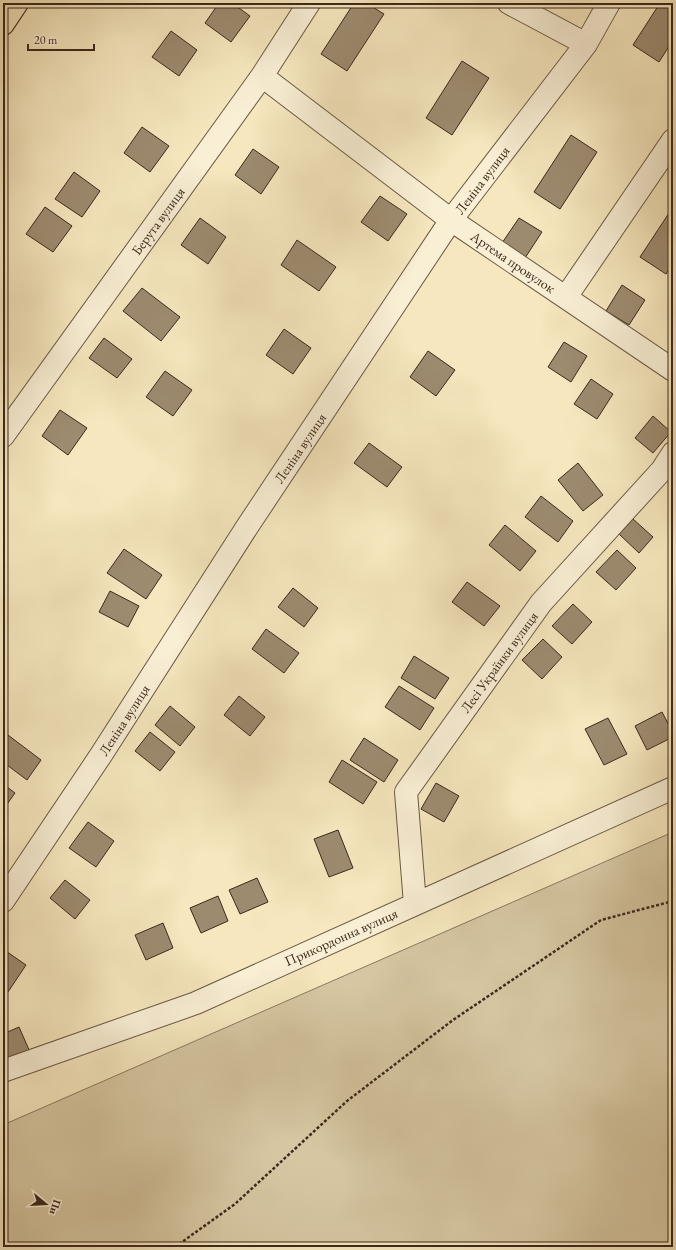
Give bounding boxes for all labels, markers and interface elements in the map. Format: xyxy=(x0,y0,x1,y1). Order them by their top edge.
scale bar xyxy=(28,26,94,52)
text: 20 m xyxy=(34,32,58,48)
street label: Леніна вулиця xyxy=(450,142,514,218)
street label: Берута вулиця xyxy=(127,183,189,259)
street label: Артема провулок xyxy=(466,226,559,297)
street label: Леніна вулиця xyxy=(270,409,330,487)
street label: Лесі Українки вулиця xyxy=(456,608,542,716)
street label: Леніна вулиця xyxy=(94,681,154,759)
street label: Прикордонна вулиця xyxy=(282,904,400,970)
north arrow xyxy=(26,1184,66,1224)
text: Пн xyxy=(46,1198,64,1217)

